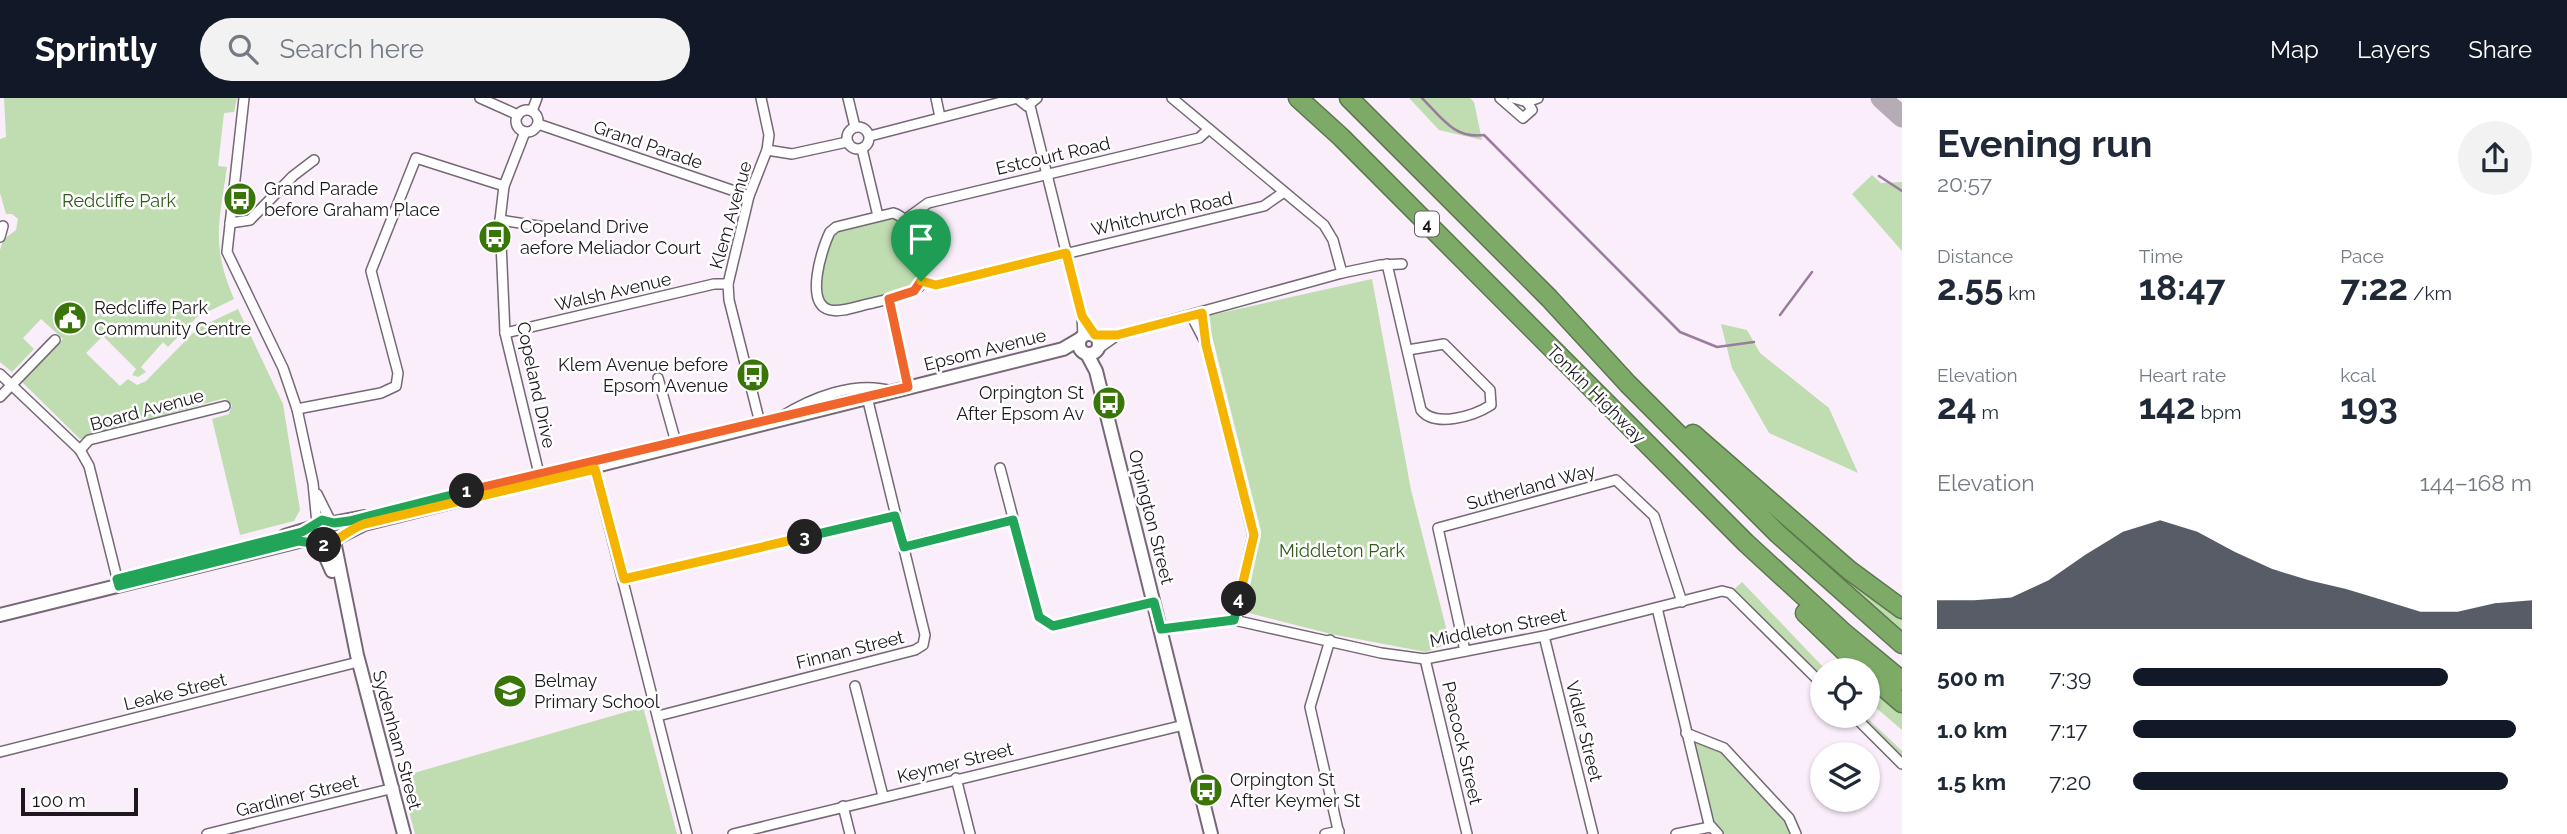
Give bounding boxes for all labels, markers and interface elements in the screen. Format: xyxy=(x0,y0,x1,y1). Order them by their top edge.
search box xyxy=(200,18,690,81)
text: Sprintly xyxy=(35,30,158,69)
icon: search xyxy=(224,30,262,68)
text: Search here xyxy=(280,34,424,64)
text: Map xyxy=(2270,35,2319,64)
text: Layers xyxy=(2357,35,2430,64)
text: Share xyxy=(2468,35,2532,64)
street label: Grand Parade xyxy=(591,116,706,173)
text: Evening run xyxy=(1937,121,2152,166)
button: share xyxy=(2458,121,2532,195)
street label: Estcourt Road xyxy=(994,132,1112,179)
street label: Klem Avenue xyxy=(705,158,756,271)
text: 20:57 xyxy=(1937,170,1992,197)
place label: Grand Parade before Graham Place xyxy=(264,178,440,220)
bus stop icon: Grand Parade before Graham Place xyxy=(221,180,259,218)
street label: Whitchurch Road xyxy=(1089,187,1235,240)
park label: Redcliffe Park xyxy=(62,190,176,211)
pin xyxy=(891,209,951,281)
road number: 4 xyxy=(1415,212,1439,236)
place label: Copeland Drive aefore Meliador Court xyxy=(520,216,701,258)
bus stop icon: Copeland Drive aefore Meliador Court xyxy=(476,218,514,256)
icon: arrive xyxy=(902,220,940,258)
text: Distance xyxy=(1937,245,2013,267)
text: Time xyxy=(2139,245,2183,267)
text: Pace xyxy=(2340,245,2384,267)
text: 2.55 xyxy=(1937,267,2003,308)
text: 18:47 xyxy=(2139,267,2225,308)
text: 7:22 xyxy=(2340,267,2408,308)
street label: Walsh Avenue xyxy=(553,268,674,315)
text: km xyxy=(2003,282,2036,304)
text: /km xyxy=(2408,282,2452,304)
place label: Redcliffe Park Community Centre xyxy=(94,297,252,339)
public building icon: Redcliffe Park Community Centre xyxy=(51,299,89,337)
street label: Copeland Drive xyxy=(513,320,560,450)
street label: Epsom Avenue xyxy=(922,324,1049,375)
street label: Tonkin Highway xyxy=(1543,340,1650,448)
place label: Klem Avenue before Epsom Avenue xyxy=(558,354,728,396)
bus stop icon: Klem Avenue before Epsom Avenue xyxy=(734,356,772,394)
text: Elevation xyxy=(1937,364,2018,386)
text: Heart rate xyxy=(2139,364,2226,386)
text: kcal xyxy=(2340,364,2376,386)
place label: Orpington St After Epsom Av xyxy=(956,382,1084,424)
street label: Board Avenue xyxy=(88,384,206,435)
bus stop icon: Orpington St After Epsom Av xyxy=(1090,384,1128,422)
text: 24 xyxy=(1937,386,1977,427)
text: 142 xyxy=(2139,386,2196,427)
text: 193 xyxy=(2340,386,2398,427)
text: m xyxy=(1977,401,1999,423)
text: bpm xyxy=(2196,401,2241,423)
street label: Orpington Street xyxy=(1125,447,1178,586)
street label: Sutherland Way xyxy=(1464,459,1598,514)
text: Elevation xyxy=(1937,469,2035,496)
text: 144–168 m xyxy=(2420,469,2532,496)
pin: 1 xyxy=(449,474,484,508)
text: 1 xyxy=(462,479,471,501)
pin: 3 xyxy=(788,520,822,555)
text: 3 xyxy=(799,525,810,547)
pin: 2 xyxy=(306,528,342,562)
text: 2 xyxy=(318,533,329,555)
park label: Middleton Park xyxy=(1279,540,1405,561)
pin: 4 xyxy=(1222,582,1256,616)
text: 4 xyxy=(1233,587,1244,609)
street label: Middleton Street xyxy=(1428,604,1568,651)
street label: Finnan Street xyxy=(794,626,906,673)
map controls xyxy=(1810,658,1880,812)
button: locate xyxy=(1810,658,1880,728)
text: 500 m xyxy=(1937,664,2005,691)
text: 7:39 xyxy=(2049,664,2091,691)
street label: Sydenham Street xyxy=(369,668,426,812)
street label: Leake Street xyxy=(121,669,228,714)
place label: Belmay Primary School xyxy=(534,670,660,712)
school or university icon: Belmay Primary School xyxy=(491,672,529,710)
street label: Vidler Street xyxy=(1562,678,1607,783)
street label: Peacock Street xyxy=(1438,679,1487,807)
text: 1.0 km xyxy=(1937,716,2007,743)
text: 7:17 xyxy=(2049,716,2088,743)
street label: Keymer Street xyxy=(895,738,1015,787)
button: layers xyxy=(1810,742,1880,812)
text: 1.5 km xyxy=(1937,768,2006,795)
text: 7:20 xyxy=(2049,768,2092,795)
place label: Orpington St After Keymer St xyxy=(1230,769,1360,811)
street label: Gardiner Street xyxy=(234,770,360,821)
bus stop icon: Orpington St After Keymer St xyxy=(1187,771,1225,809)
scale bar xyxy=(21,785,138,817)
text: 100 m xyxy=(32,789,86,811)

